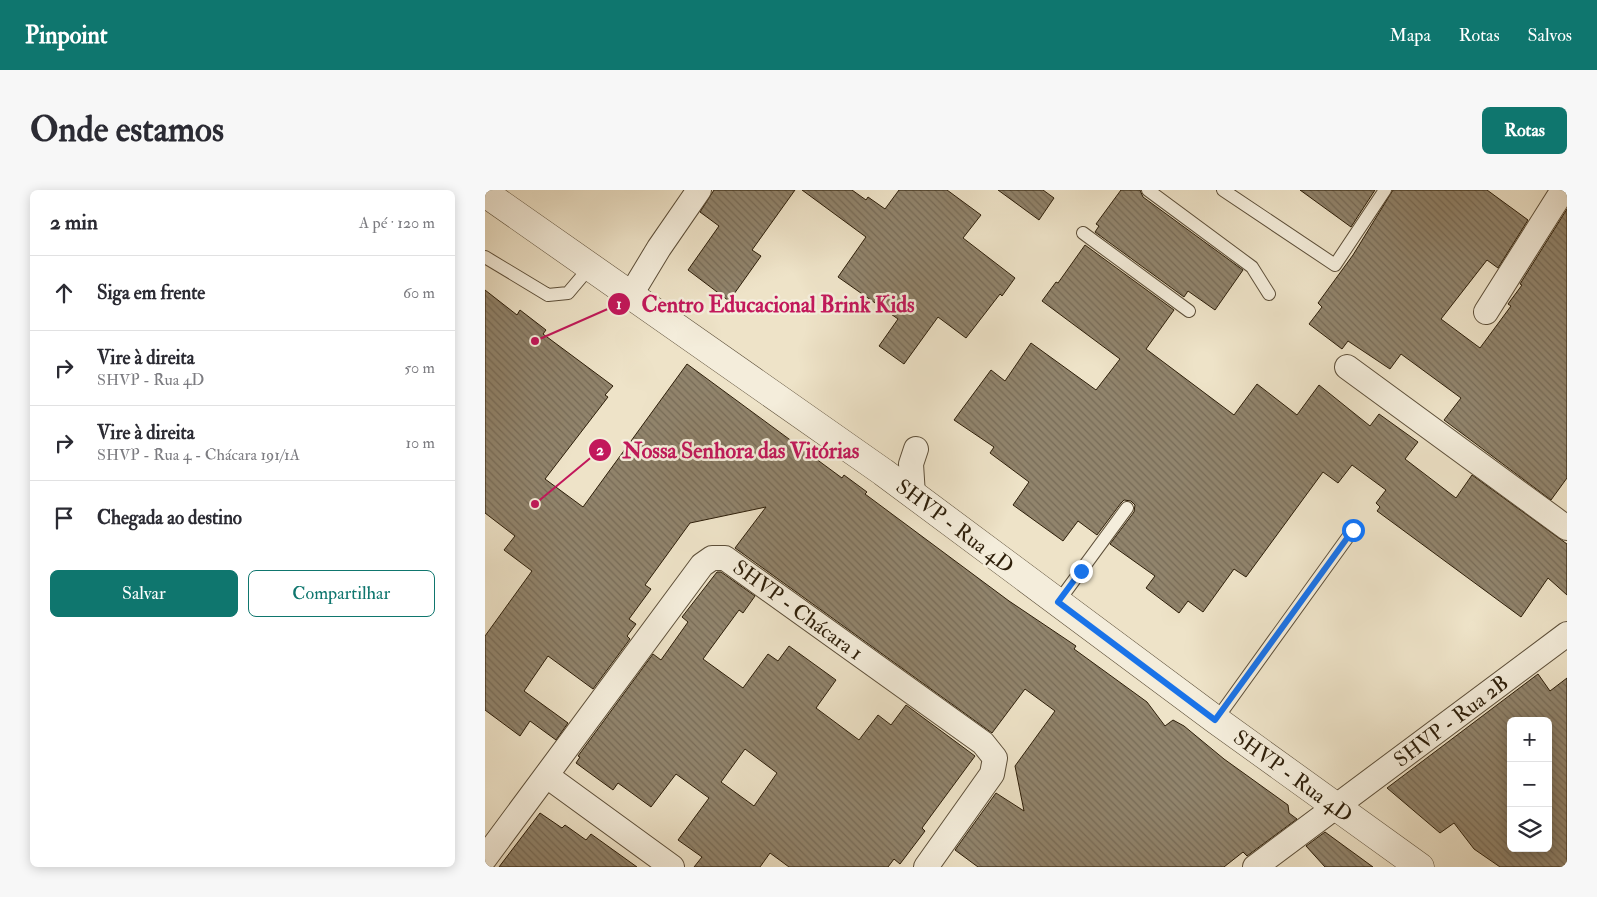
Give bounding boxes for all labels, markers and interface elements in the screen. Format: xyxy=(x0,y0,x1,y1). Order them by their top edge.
text: Pinpoint xyxy=(25,20,108,51)
text: Mapa xyxy=(1390,24,1431,47)
text: Rotas xyxy=(1459,24,1500,47)
text: Salvos xyxy=(1528,24,1572,47)
button: Rotas xyxy=(1482,107,1567,154)
text: Onde estamos xyxy=(30,108,224,152)
text: 2 min xyxy=(50,209,98,236)
text: A pé · 120 m xyxy=(359,213,435,233)
icon: ahead xyxy=(50,279,78,307)
text: Siga em frente xyxy=(97,281,205,305)
text: 60 m xyxy=(403,283,435,303)
callout: Centro Educacional Brink Kids xyxy=(606,286,924,323)
text: Centro Educacional Brink Kids xyxy=(641,291,915,319)
text: 1 xyxy=(616,295,622,314)
text: Vire à direita xyxy=(97,346,194,370)
icon: right xyxy=(50,354,78,382)
text: 50 m xyxy=(404,358,435,378)
text: SHVP - Rua 4D xyxy=(97,370,204,390)
text: Vire à direita xyxy=(97,421,194,445)
icon: right xyxy=(50,429,78,457)
callout: Nossa Senhora das Vitórias xyxy=(588,432,870,469)
text: 10 m xyxy=(405,433,435,453)
text: Nossa Senhora das Vitórias xyxy=(622,437,860,465)
text: 2 xyxy=(596,441,604,460)
text: SHVP - Rua 4 - Chácara 191/1A xyxy=(97,445,300,465)
street label: SHVP - Rua 4D xyxy=(890,473,1019,580)
icon: arrive xyxy=(50,504,78,532)
text: Chegada ao destino xyxy=(97,506,242,530)
route start xyxy=(1342,519,1365,542)
street label: SHVP - Chácara 1 xyxy=(727,554,868,667)
route end xyxy=(1070,560,1093,583)
button: Salvar xyxy=(50,570,238,617)
button: Compartilhar xyxy=(248,570,435,617)
street label: SHVP - Rua 2B xyxy=(1389,669,1514,773)
map controls xyxy=(1507,717,1552,852)
button: + xyxy=(1507,717,1552,762)
street label: SHVP - Rua 4D xyxy=(1228,724,1358,829)
button: − xyxy=(1507,762,1552,807)
button: layers xyxy=(1507,807,1552,852)

